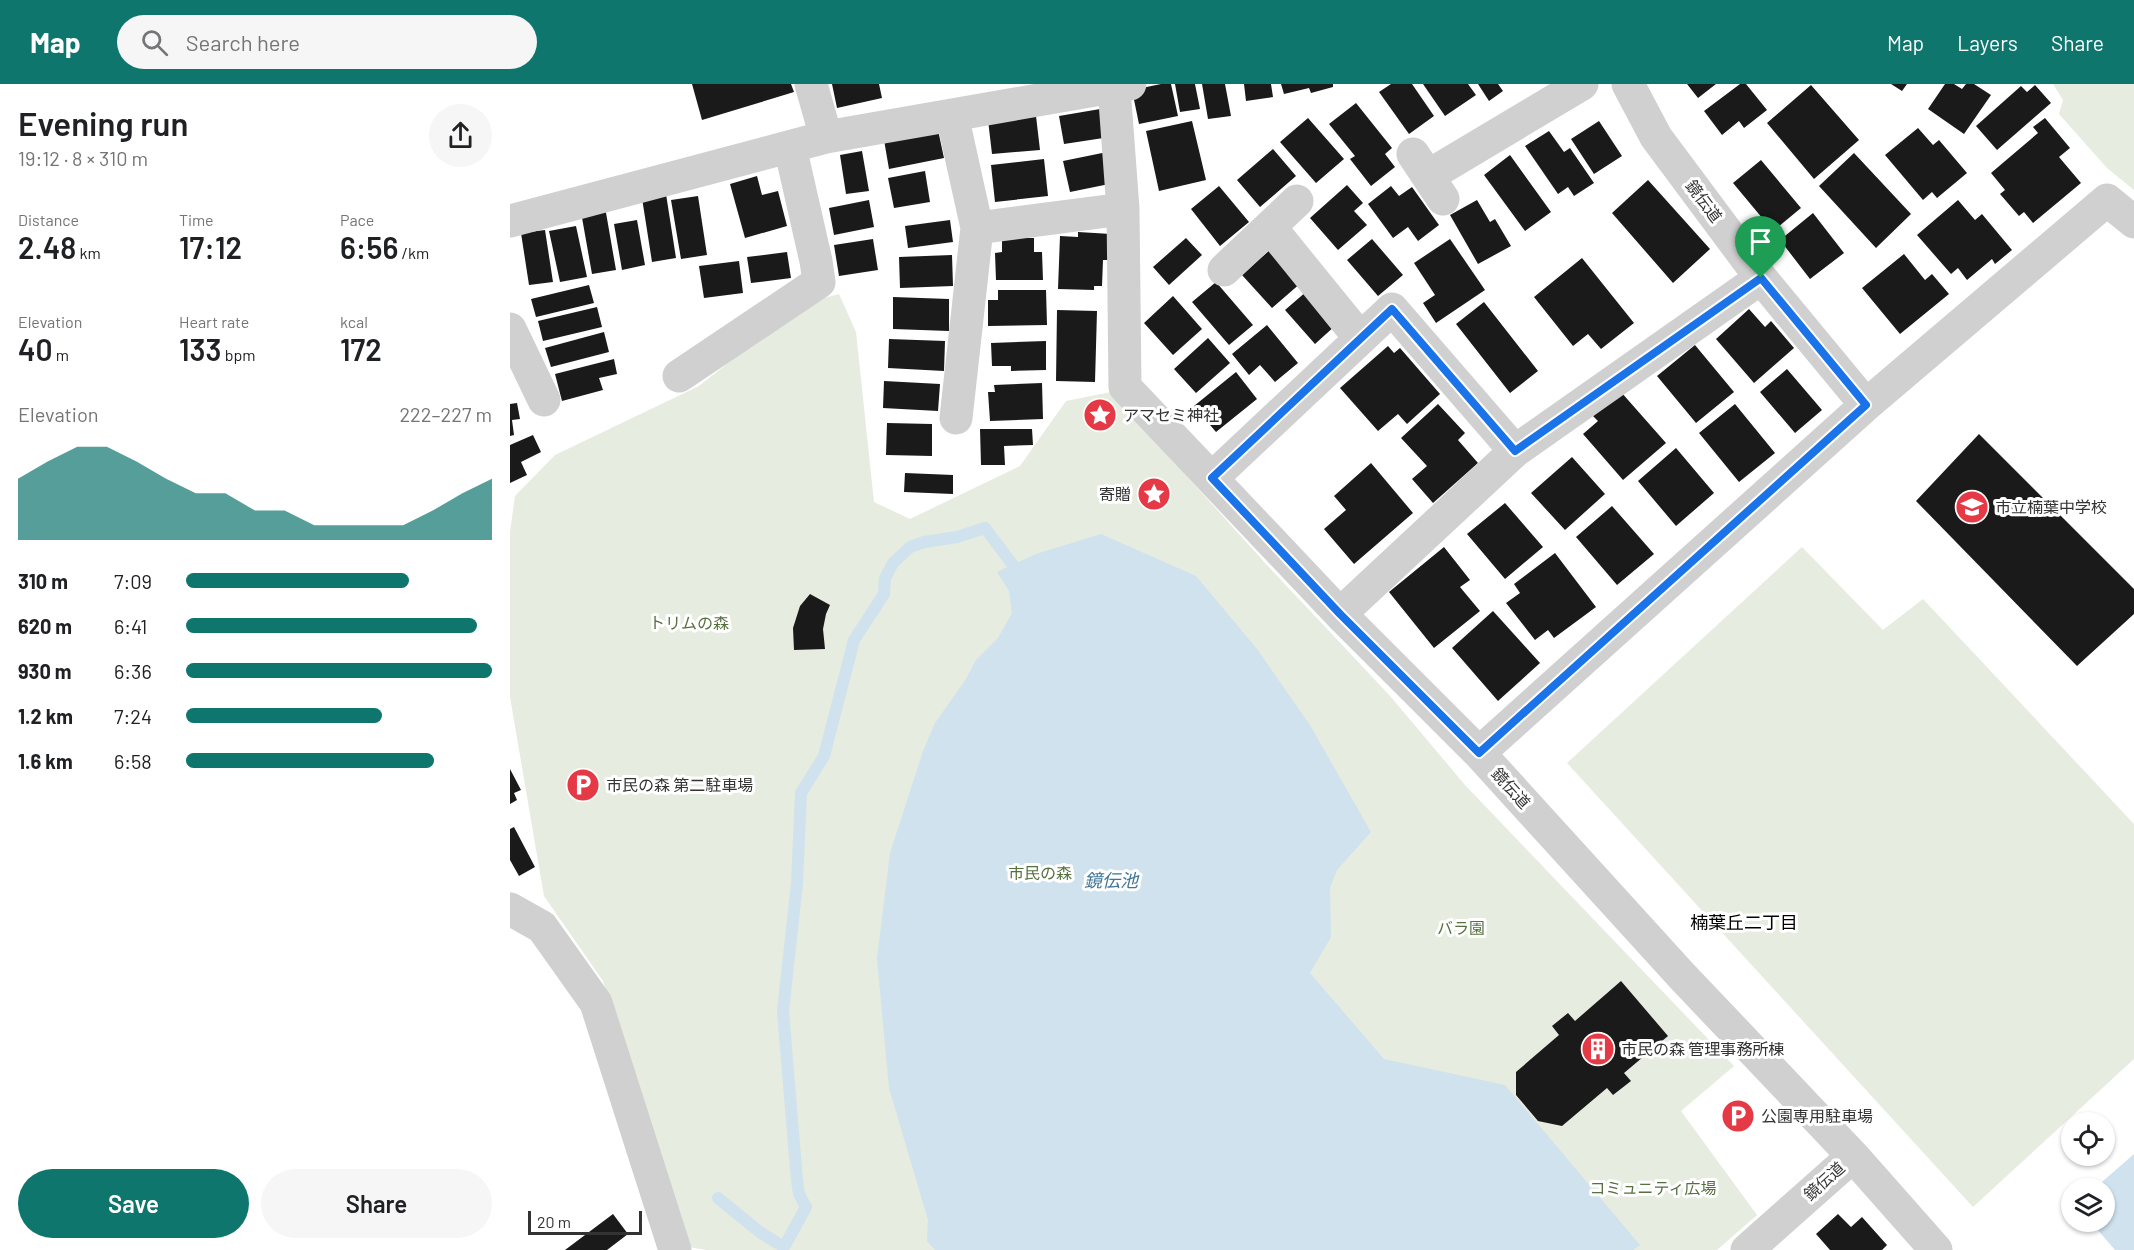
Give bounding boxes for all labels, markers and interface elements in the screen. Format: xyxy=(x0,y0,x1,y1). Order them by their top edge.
search box xyxy=(117,15,537,69)
text: Map xyxy=(30,25,81,59)
icon: search xyxy=(138,26,171,59)
text: Search here xyxy=(186,29,300,55)
text: Map xyxy=(1887,30,1924,55)
text: Layers xyxy=(1957,30,2018,55)
text: Share xyxy=(2051,30,2104,55)
text: Evening run xyxy=(18,103,188,143)
button: share xyxy=(429,104,492,167)
text: 19:12 · 8 × 310 m xyxy=(18,146,148,170)
street label: 鏡伝道 xyxy=(1682,176,1726,226)
text: Distance xyxy=(18,210,79,229)
text: Time xyxy=(179,210,214,229)
text: Pace xyxy=(340,210,374,229)
pin xyxy=(1735,216,1786,278)
icon: arrive xyxy=(1744,225,1777,258)
text: 2.48 xyxy=(18,229,76,265)
text: 17:12 xyxy=(179,229,242,265)
text: 6:56 xyxy=(340,229,398,265)
text: km xyxy=(76,243,101,262)
text: /km xyxy=(398,243,429,262)
text: Elevation xyxy=(18,312,82,331)
text: Heart rate xyxy=(179,312,249,331)
text: kcal xyxy=(340,312,368,331)
text: 40 xyxy=(18,331,53,367)
text: 133 xyxy=(179,331,221,367)
text: 172 xyxy=(340,331,382,367)
text: m xyxy=(53,345,69,364)
text: bpm xyxy=(221,345,255,364)
place icon: アマセミ神社 xyxy=(1082,397,1118,433)
text: Elevation xyxy=(18,402,99,426)
text: 222–227 m xyxy=(399,402,492,426)
place label: アマセミ神社 xyxy=(1123,405,1219,424)
place icon: 寄贈 xyxy=(1136,476,1172,512)
place label: 寄贈 xyxy=(1099,484,1131,503)
school or university icon: 市立楠葉中学校 xyxy=(1954,489,1990,525)
place label: 市立楠葉中学校 xyxy=(1995,497,2107,516)
text: 310 m xyxy=(18,569,68,593)
text: 7:09 xyxy=(114,569,152,593)
park label: トリムの森 xyxy=(649,613,729,632)
text: 620 m xyxy=(18,614,72,638)
text: 6:41 xyxy=(114,614,147,638)
text: 930 m xyxy=(18,659,72,683)
text: 6:36 xyxy=(114,659,152,683)
text: 1.2 km xyxy=(18,704,73,728)
text: 7:24 xyxy=(114,704,152,728)
text: 1.6 km xyxy=(18,749,73,773)
text: 6:58 xyxy=(114,749,152,773)
street label: 鏡伝道 xyxy=(1488,763,1534,812)
parking icon: 市民の森 第二駐車場 xyxy=(565,767,601,803)
place label: 市民の森 第二駐車場 xyxy=(606,775,753,794)
park label: 市民の森 xyxy=(1008,863,1072,882)
water label: 鏡伝池 xyxy=(1084,869,1140,891)
district label: 楠葉丘二丁目 xyxy=(1690,911,1798,933)
park label: バラ園 xyxy=(1437,918,1485,937)
building icon: 市民の森 管理事務所棟 xyxy=(1580,1031,1616,1067)
place label: 市民の森 管理事務所棟 xyxy=(1621,1039,1784,1058)
parking icon: 公園専用駐車場 xyxy=(1720,1098,1756,1134)
place label: 公園専用駐車場 xyxy=(1761,1106,1873,1125)
map controls xyxy=(2061,1112,2115,1232)
button: locate xyxy=(2061,1112,2115,1166)
street label: 鏡伝道 xyxy=(1799,1158,1848,1204)
button: Save xyxy=(18,1169,249,1238)
button: Share xyxy=(261,1169,492,1238)
park label: コミュニティ広場 xyxy=(1589,1178,1717,1197)
button: layers xyxy=(2061,1178,2115,1232)
scale bar xyxy=(528,1208,642,1236)
text: 20 m xyxy=(537,1212,571,1231)

